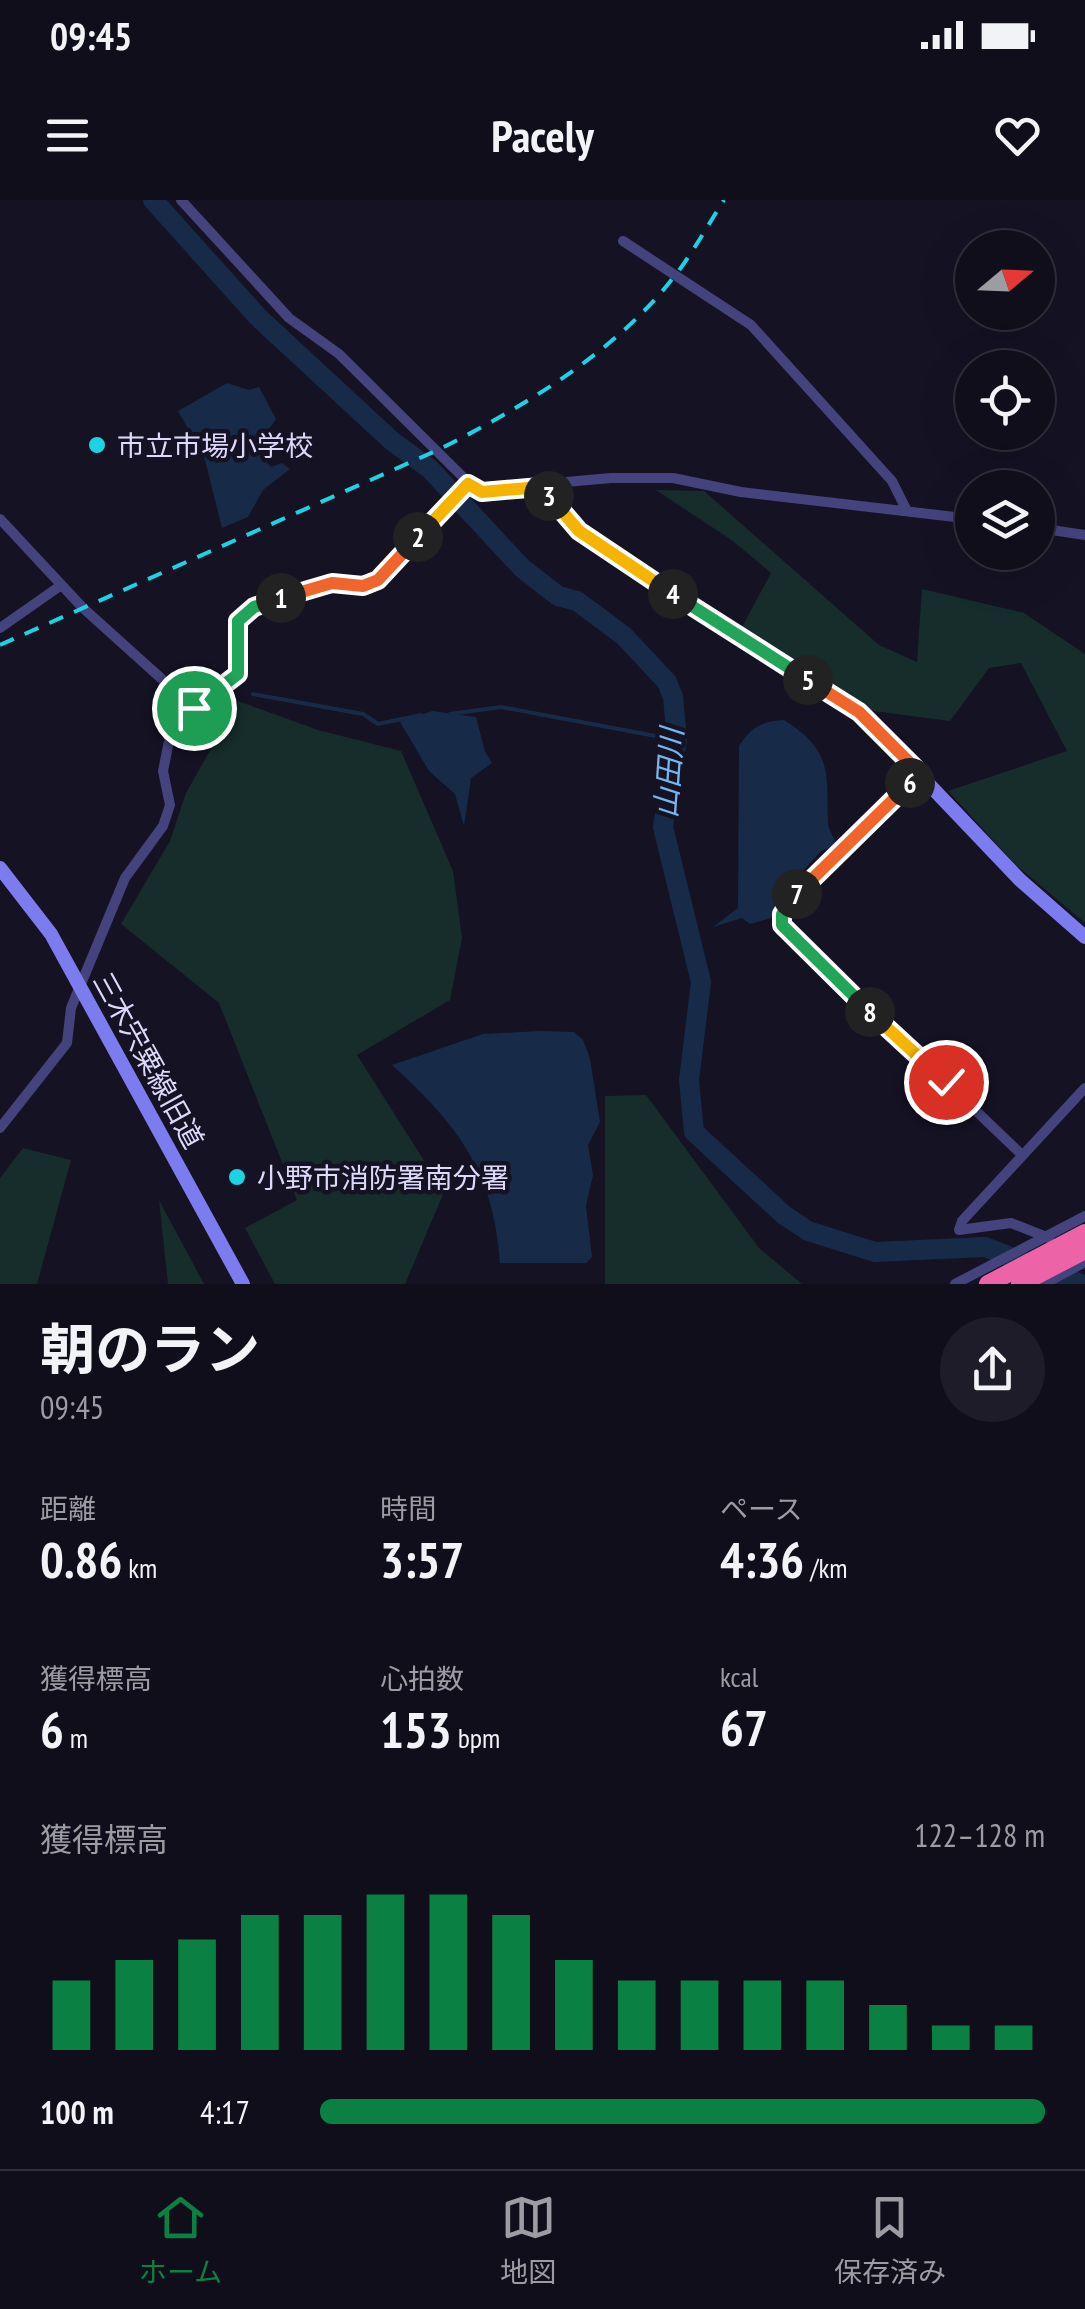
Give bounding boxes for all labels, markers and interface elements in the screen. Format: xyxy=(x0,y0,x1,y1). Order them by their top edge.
text: 09:45 xyxy=(50,11,132,60)
text: Pacely xyxy=(491,106,594,164)
icon: menu xyxy=(40,108,95,163)
icon: heart xyxy=(990,108,1045,163)
north arrow xyxy=(955,230,1055,330)
map controls xyxy=(955,230,1055,570)
button: locate xyxy=(955,350,1055,450)
place label: 市立市場小学校 xyxy=(117,427,313,464)
marker: 市立市場小学校 xyxy=(86,434,108,456)
button: layers xyxy=(955,470,1055,570)
pin: 3 xyxy=(524,471,574,521)
text: 3 xyxy=(542,477,556,514)
pin: 2 xyxy=(393,512,443,562)
text: 2 xyxy=(411,518,425,555)
pin: 4 xyxy=(648,569,698,619)
pin: 1 xyxy=(256,573,306,623)
text: 4 xyxy=(666,575,680,612)
text: 1 xyxy=(274,579,288,616)
pin: 5 xyxy=(783,655,833,705)
text: 5 xyxy=(801,661,815,698)
pin xyxy=(152,666,237,751)
icon: arrive xyxy=(167,681,222,736)
water label: 山田川 xyxy=(645,724,691,819)
pin: 6 xyxy=(885,758,935,808)
text: 6 xyxy=(903,764,917,801)
pin: 7 xyxy=(772,869,822,919)
text: 7 xyxy=(790,875,804,912)
street label: 三木宍粟線旧道 xyxy=(85,965,213,1155)
pin: 8 xyxy=(845,987,895,1037)
text: 8 xyxy=(863,993,877,1030)
pin xyxy=(904,1040,989,1125)
icon: check xyxy=(919,1055,974,1110)
place label: 小野市消防署南分署 xyxy=(257,1159,509,1196)
marker: 小野市消防署南分署 xyxy=(226,1166,248,1188)
text: 朝のラン xyxy=(40,1313,260,1384)
button: share xyxy=(940,1317,1045,1422)
text: 09:45 xyxy=(40,1386,104,1428)
text: 距離 xyxy=(40,1490,96,1527)
text: 時間 xyxy=(380,1490,436,1527)
text: ペース xyxy=(720,1490,803,1527)
text: 0.86 xyxy=(40,1527,122,1592)
text: 3:57 xyxy=(380,1527,464,1592)
text: 4:36 xyxy=(720,1527,804,1592)
text: km xyxy=(122,1549,157,1586)
text: /km xyxy=(804,1549,848,1586)
text: kcal xyxy=(720,1658,758,1695)
text: 獲得標高 xyxy=(40,1660,152,1697)
text: 心拍数 xyxy=(380,1660,464,1697)
text: 67 xyxy=(720,1695,768,1760)
text: 6 xyxy=(40,1697,64,1762)
text: 153 xyxy=(380,1697,452,1762)
text: m xyxy=(64,1719,88,1756)
text: bpm xyxy=(452,1719,500,1756)
text: 122–128 m xyxy=(914,1814,1045,1856)
text: 獲得標高 xyxy=(40,1818,168,1860)
text: 100 m xyxy=(40,2091,114,2133)
text: 4:17 xyxy=(200,2091,250,2133)
tab: ホーム xyxy=(139,2190,222,2290)
tab: 地図 xyxy=(500,2190,556,2290)
tab: 保存済み xyxy=(834,2190,946,2290)

